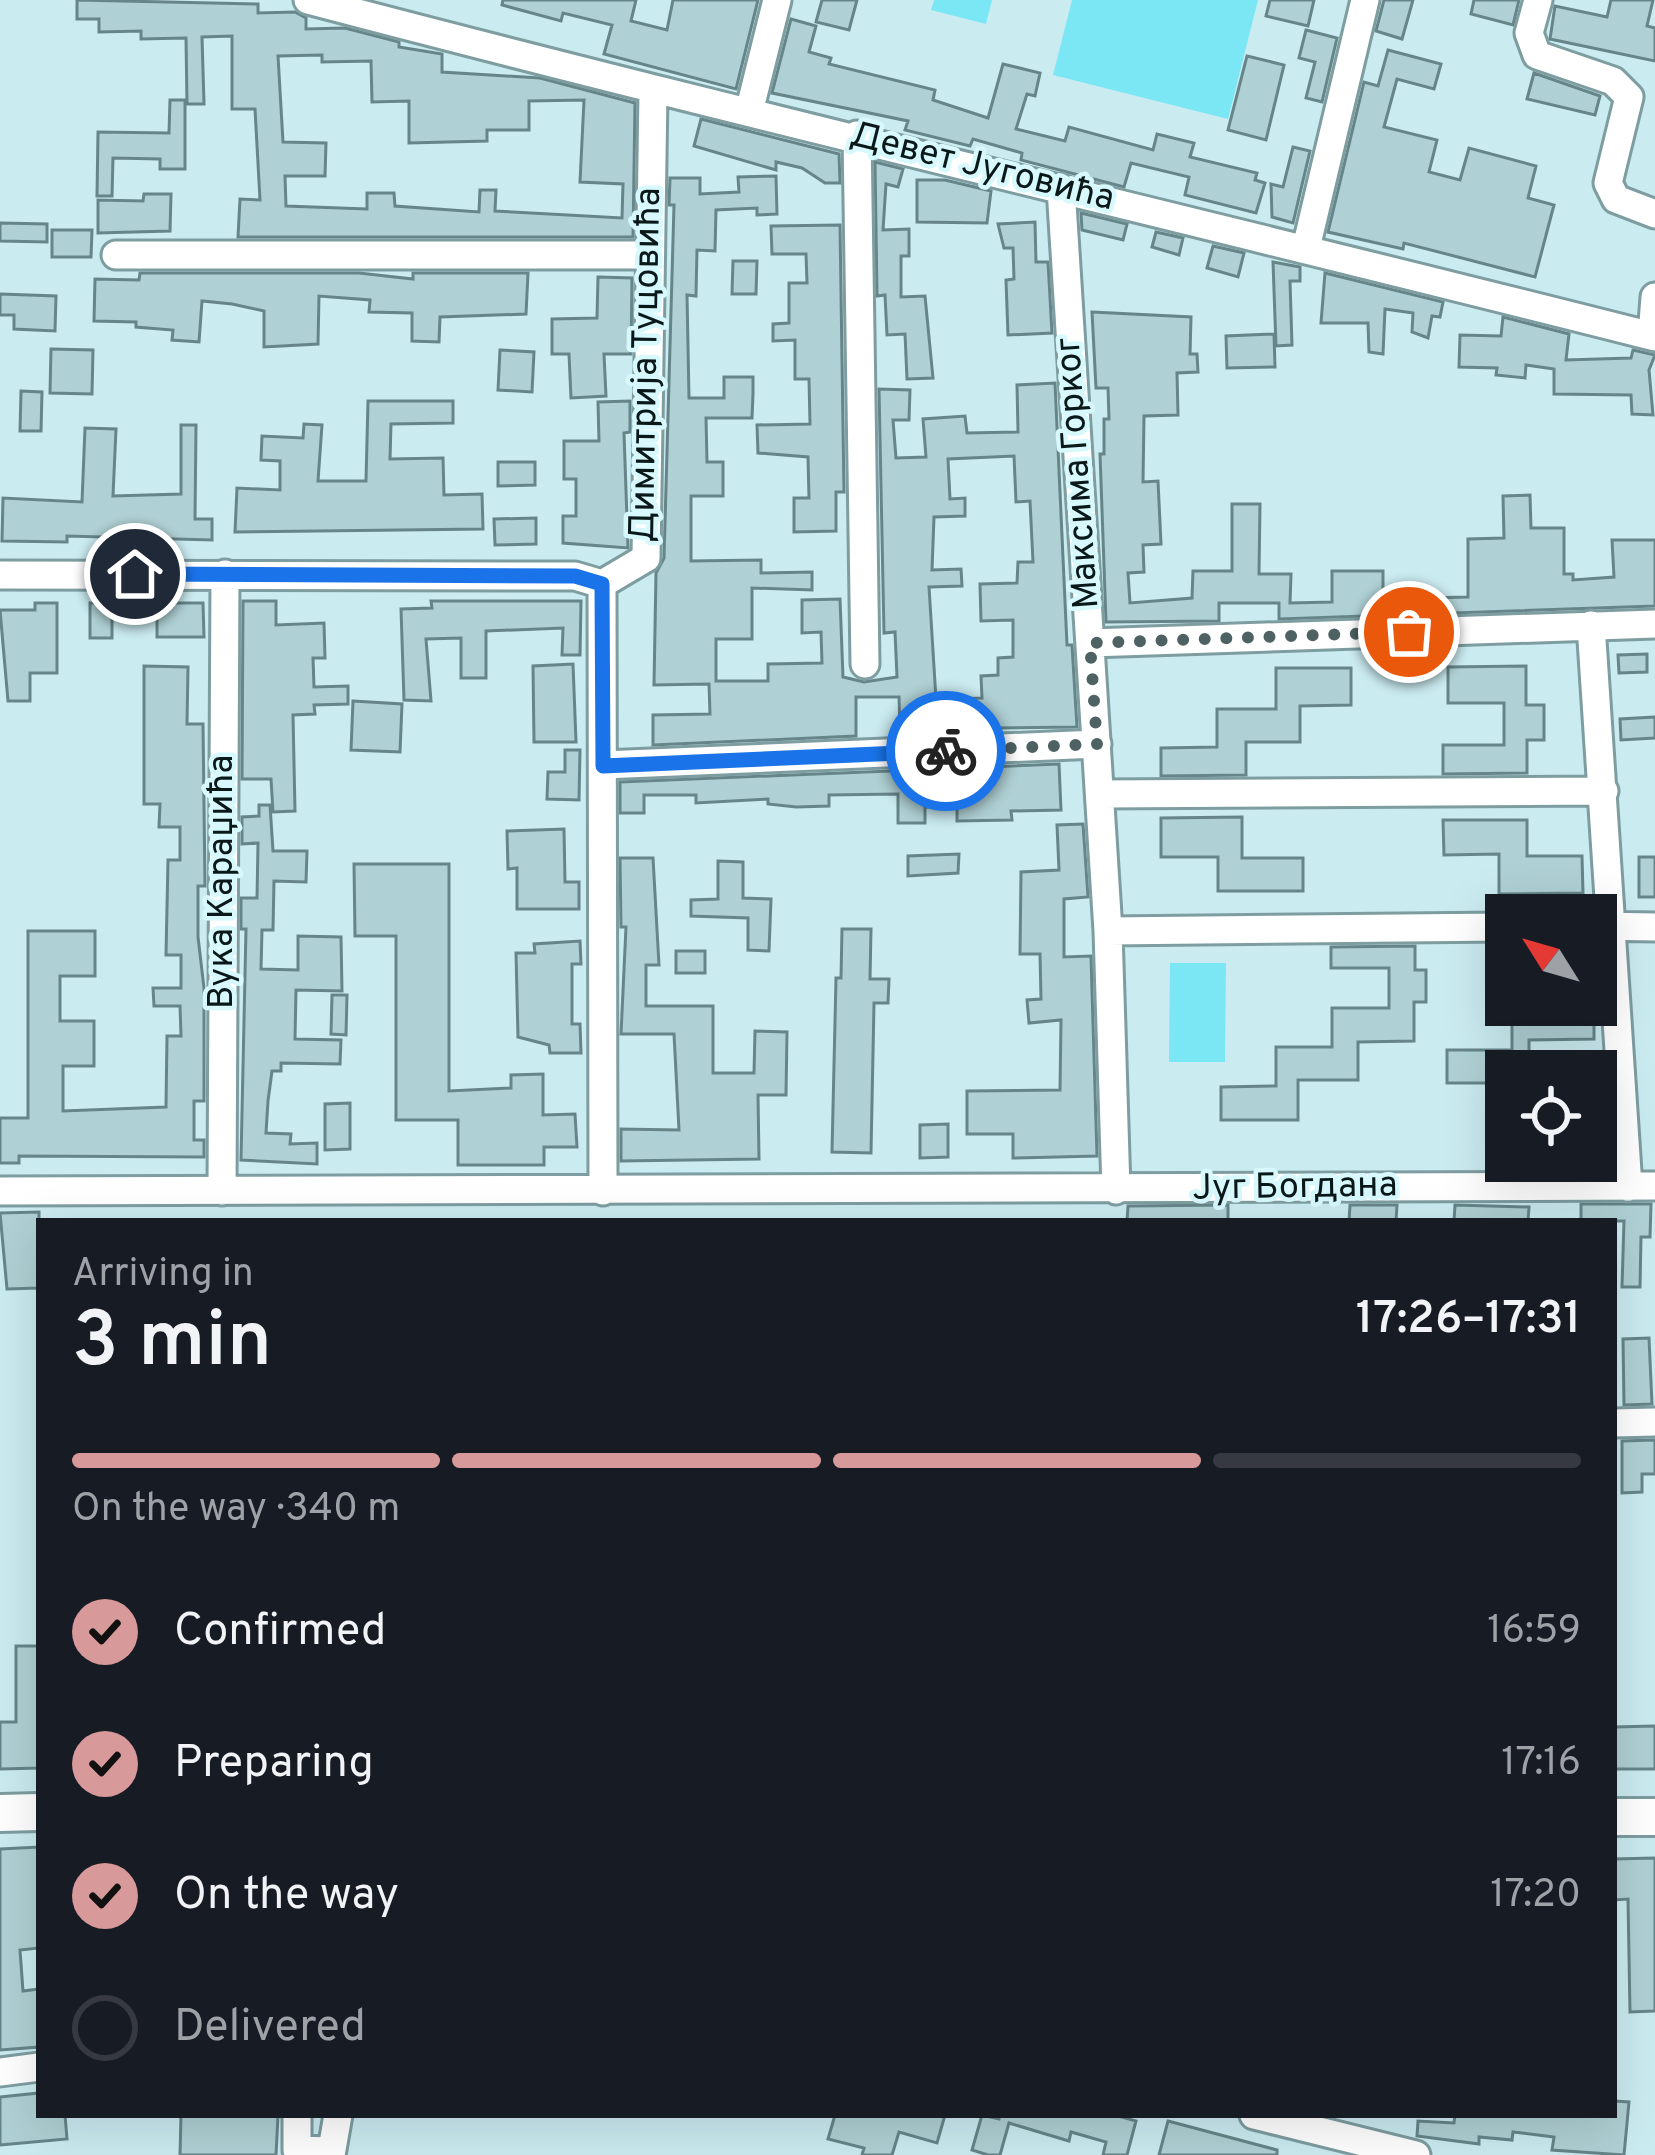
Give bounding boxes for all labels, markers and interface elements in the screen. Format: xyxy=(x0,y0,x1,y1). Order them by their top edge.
street label: Девет Југовића xyxy=(845,113,1119,223)
street label: Димитрија Туцовића xyxy=(621,187,673,543)
street label: Максима Горког xyxy=(1047,336,1111,610)
pin xyxy=(84,523,186,625)
icon: home xyxy=(102,541,168,607)
pin xyxy=(1358,581,1460,683)
icon: bag xyxy=(1376,599,1442,665)
courier xyxy=(886,691,1006,811)
icon: bike xyxy=(913,718,979,784)
street label: Вука Караџића xyxy=(200,755,246,1009)
north arrow xyxy=(1485,894,1617,1026)
map controls xyxy=(1485,894,1617,1182)
button: locate xyxy=(1485,1050,1617,1182)
street label: Југ Богдана xyxy=(1192,1163,1398,1213)
text: Arriving in xyxy=(72,1251,254,1300)
text: 17:26–17:31 xyxy=(1356,1292,1581,1349)
text: 3 min xyxy=(72,1295,272,1394)
text: On the way · 340 m xyxy=(72,1486,400,1535)
icon: check xyxy=(72,1599,138,1665)
text: Confirmed xyxy=(174,1604,386,1661)
text: 16:59 xyxy=(1487,1608,1581,1657)
icon: check xyxy=(72,1731,138,1797)
text: Preparing xyxy=(174,1736,374,1793)
text: 17:16 xyxy=(1501,1740,1581,1789)
icon: check xyxy=(72,1863,138,1929)
text: On the way xyxy=(174,1868,399,1925)
text: 17:20 xyxy=(1490,1872,1581,1921)
text: Delivered xyxy=(174,2000,366,2057)

